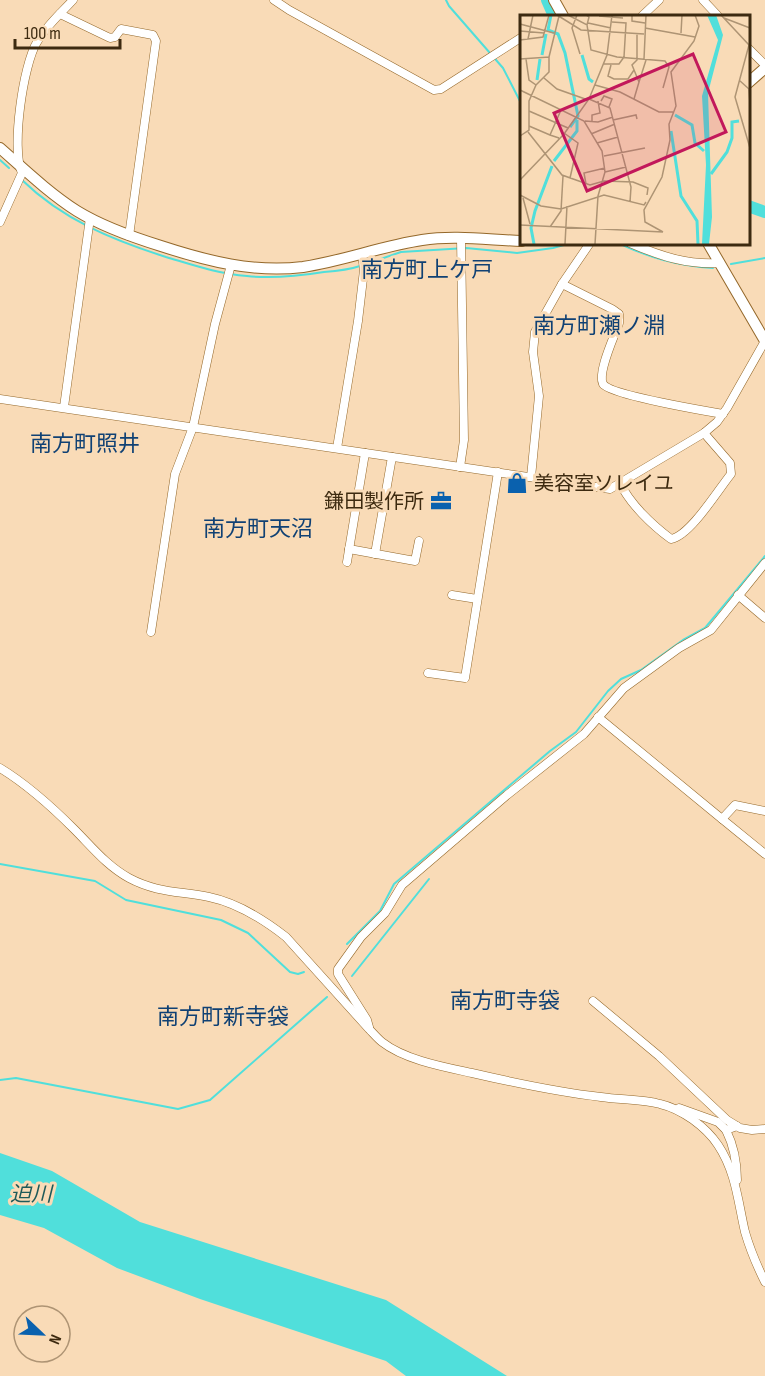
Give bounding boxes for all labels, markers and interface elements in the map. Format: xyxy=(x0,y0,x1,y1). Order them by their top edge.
scale bar xyxy=(15,12,120,50)
inset map xyxy=(520,15,750,244)
text: 100 m xyxy=(24,23,61,44)
district label: 南方町上ケ戸 xyxy=(361,257,493,284)
district label: 南方町瀬ノ淵 xyxy=(533,313,665,340)
district label: 南方町照井 xyxy=(30,431,140,458)
shop icon: 美容室ソレイユ xyxy=(505,471,529,495)
place label: 美容室ソレイユ xyxy=(534,472,674,496)
office icon: 鎌田製作所 xyxy=(429,489,453,513)
place label: 鎌田製作所 xyxy=(324,490,424,514)
district label: 南方町天沼 xyxy=(203,516,313,543)
district label: 南方町寺袋 xyxy=(450,988,560,1015)
district label: 南方町新寺袋 xyxy=(157,1004,289,1031)
water label: 迫川 xyxy=(10,1182,54,1207)
north arrow xyxy=(12,1304,72,1364)
text: N xyxy=(44,1332,65,1347)

